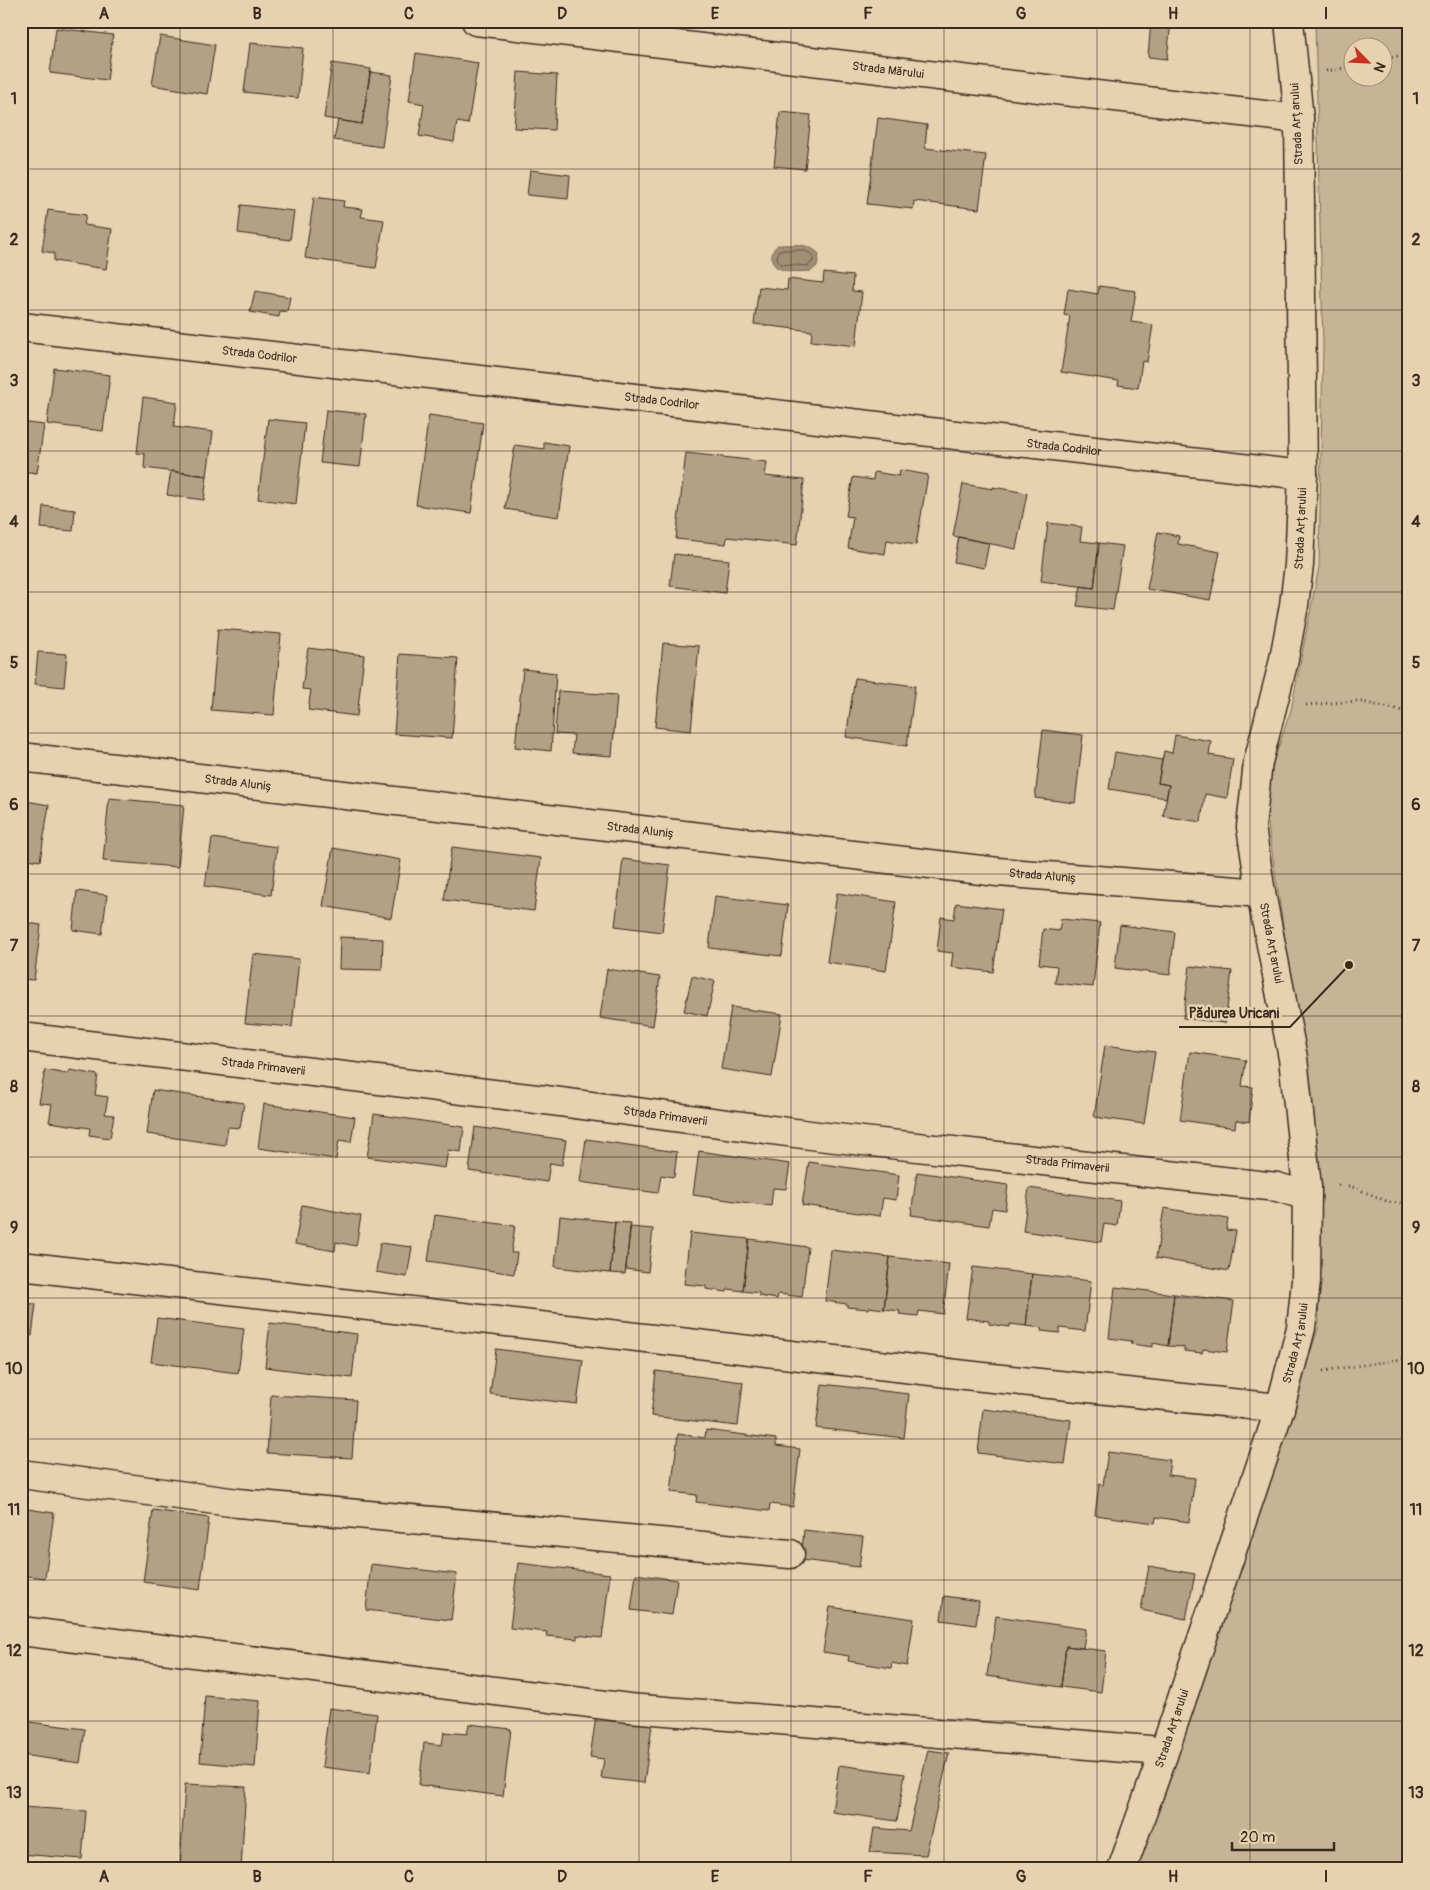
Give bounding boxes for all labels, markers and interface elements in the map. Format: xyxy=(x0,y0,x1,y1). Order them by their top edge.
text: A xyxy=(99,4,110,24)
text: B xyxy=(252,4,262,24)
text: C xyxy=(404,4,414,24)
text: D xyxy=(557,4,567,24)
text: E xyxy=(711,4,720,24)
text: F xyxy=(863,4,873,24)
text: G xyxy=(1016,4,1027,24)
text: H xyxy=(1168,4,1178,24)
text: I xyxy=(1324,4,1328,24)
north arrow xyxy=(1342,38,1392,88)
street label: Strada Mărului xyxy=(851,58,925,82)
text: N xyxy=(1370,59,1389,75)
street label: Strada Arțarului xyxy=(1287,83,1307,165)
text: 1 xyxy=(11,89,17,109)
text: 1 xyxy=(1413,89,1419,109)
text: 2 xyxy=(10,230,19,250)
text: 2 xyxy=(1412,230,1421,250)
street label: Strada Codrilor xyxy=(221,343,299,366)
text: 3 xyxy=(10,371,19,391)
text: 3 xyxy=(1412,371,1421,391)
street label: Strada Codrilor xyxy=(623,389,701,413)
street label: Strada Codrilor xyxy=(1026,436,1103,459)
street label: Strada Arțarului xyxy=(1291,487,1310,571)
text: 4 xyxy=(9,512,19,532)
text: 4 xyxy=(1411,512,1421,532)
text: 5 xyxy=(10,653,19,673)
text: 5 xyxy=(1412,653,1421,673)
street label: Strada Aluniș xyxy=(204,771,273,794)
text: 6 xyxy=(9,795,19,815)
text: 6 xyxy=(1411,795,1421,815)
street label: Strada Aluniș xyxy=(606,818,676,841)
street label: Strada Aluniș xyxy=(1008,865,1078,886)
street label: Strada Arțarului xyxy=(1256,901,1286,985)
text: 7 xyxy=(10,936,19,956)
text: 7 xyxy=(1412,936,1421,956)
callout: Pădurea Uricani xyxy=(1179,998,1290,1027)
text: Pădurea Uricani xyxy=(1189,1005,1280,1022)
street label: Strada Primaverii xyxy=(220,1054,306,1079)
text: 8 xyxy=(10,1077,18,1097)
text: 8 xyxy=(1412,1077,1420,1097)
street label: Strada Primaverii xyxy=(622,1103,708,1129)
street label: Strada Primaverii xyxy=(1024,1152,1110,1176)
text: 9 xyxy=(10,1218,18,1238)
text: 9 xyxy=(1412,1218,1420,1238)
street label: Strada Arțarului xyxy=(1279,1302,1311,1385)
text: 10 xyxy=(5,1359,23,1379)
text: 10 xyxy=(1407,1359,1425,1379)
text: 11 xyxy=(8,1500,20,1520)
text: 11 xyxy=(1410,1500,1422,1520)
text: 12 xyxy=(6,1641,22,1661)
text: 12 xyxy=(1408,1641,1424,1661)
street label: Strada Arțarului xyxy=(1151,1687,1192,1770)
text: 13 xyxy=(6,1783,22,1803)
text: 13 xyxy=(1408,1783,1424,1803)
scale bar xyxy=(1232,1820,1335,1852)
text: 20 m xyxy=(1240,1828,1275,1847)
text: A xyxy=(99,1867,110,1887)
text: B xyxy=(252,1867,262,1887)
text: C xyxy=(404,1867,414,1887)
text: D xyxy=(557,1867,567,1887)
text: E xyxy=(711,1867,720,1887)
text: F xyxy=(863,1867,873,1887)
text: G xyxy=(1016,1867,1027,1887)
text: H xyxy=(1168,1867,1178,1887)
text: I xyxy=(1324,1867,1328,1887)

